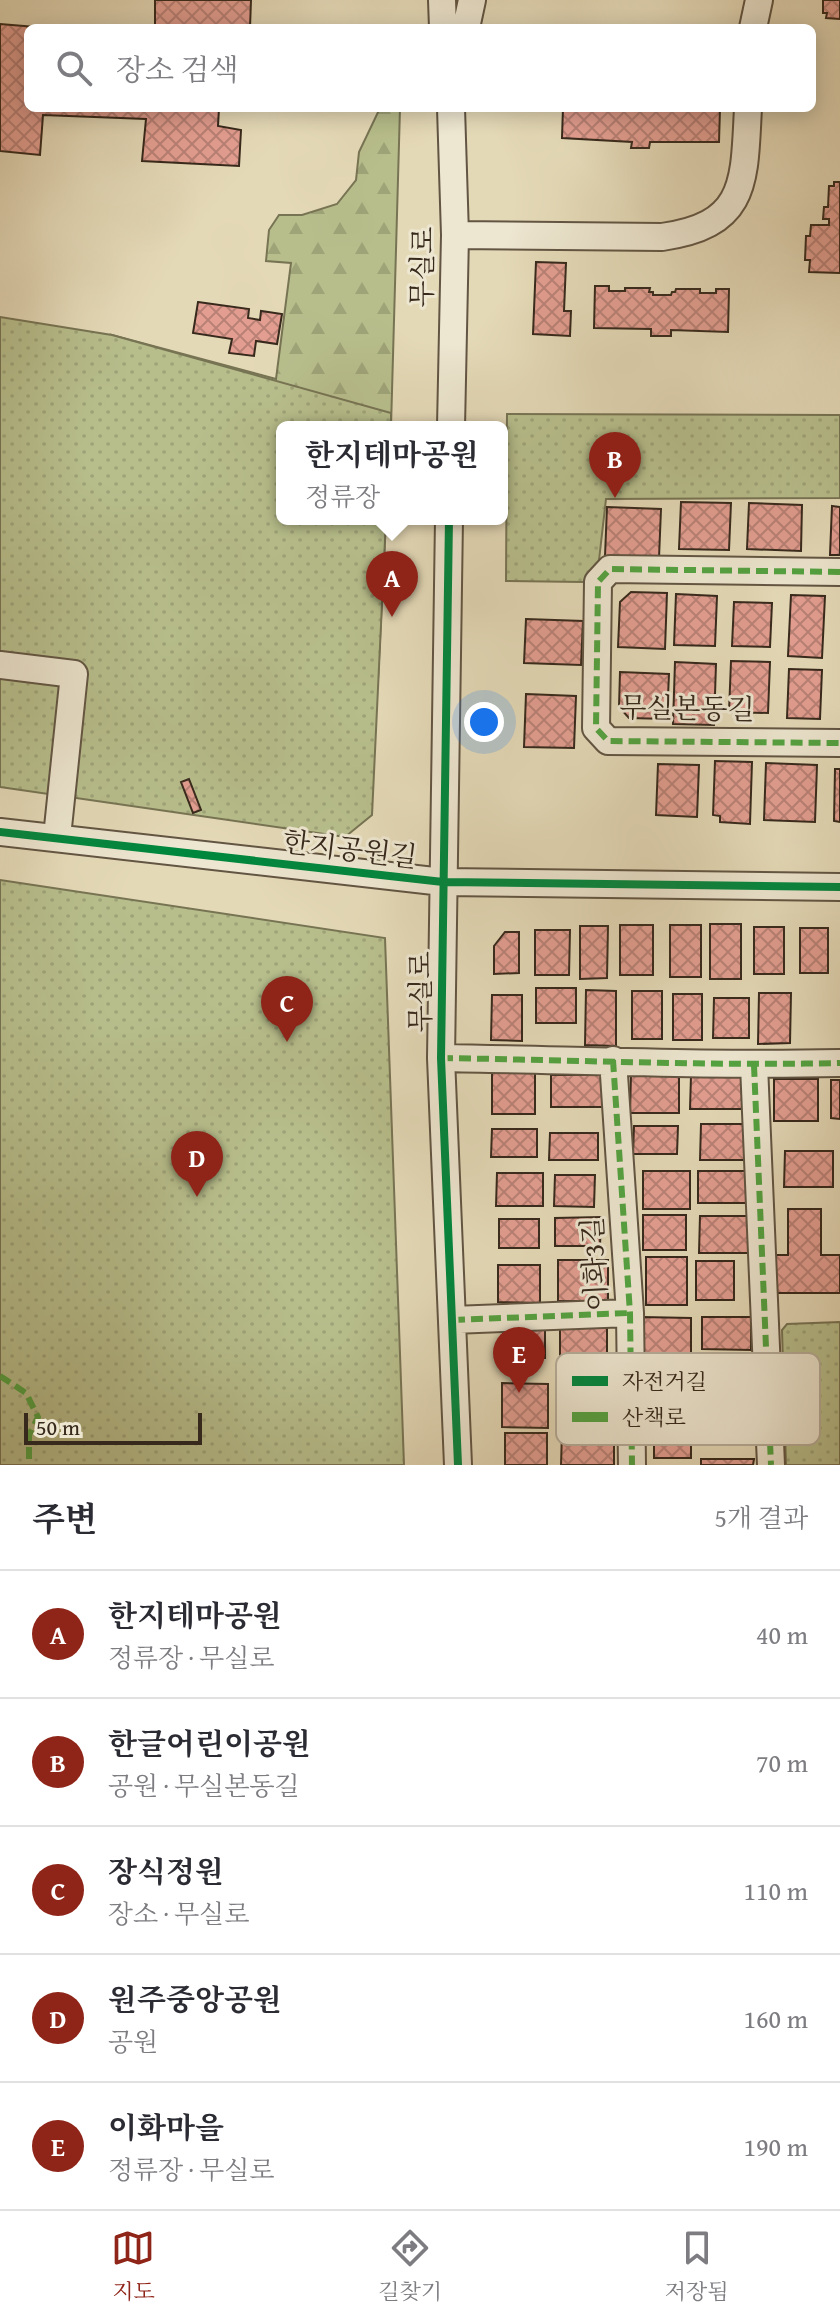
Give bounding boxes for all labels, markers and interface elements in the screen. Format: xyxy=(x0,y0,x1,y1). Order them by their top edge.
search box xyxy=(24,24,816,112)
icon: search xyxy=(52,46,96,90)
text: 장소 검색 xyxy=(116,47,239,91)
street label: 무실로 xyxy=(400,226,443,308)
popup xyxy=(276,421,508,525)
text: 한지테마공원 xyxy=(305,432,479,476)
pin: B xyxy=(589,432,641,498)
text: 정류장 xyxy=(305,477,380,516)
pin: A xyxy=(366,551,418,617)
street label: 무실본동길 xyxy=(619,686,755,729)
your location xyxy=(464,702,504,742)
street label: 한지공원길 xyxy=(280,820,420,877)
street label: 무실로 xyxy=(399,951,440,1033)
pin: C xyxy=(261,976,313,1042)
pin: D xyxy=(171,1131,223,1197)
street label: 이화3길 xyxy=(571,1216,616,1312)
pin: E xyxy=(493,1327,545,1393)
legend xyxy=(556,1353,820,1445)
text: 자전거길 xyxy=(622,1365,707,1397)
text: 산책로 xyxy=(622,1401,686,1433)
scale bar xyxy=(24,1409,202,1445)
text: 50 m xyxy=(36,1411,80,1443)
text: 주변 xyxy=(32,1494,98,1543)
text: 5개 결과 xyxy=(714,1498,808,1537)
text: 한지테마공원 xyxy=(108,1593,282,1637)
text: A xyxy=(50,1615,66,1654)
text: 40 m xyxy=(756,1615,808,1654)
text: 정류장 · 무실로 xyxy=(108,1638,274,1677)
text: 한글어린이공원 xyxy=(108,1721,311,1765)
text: B xyxy=(50,1743,66,1782)
text: 70 m xyxy=(756,1743,808,1782)
text: 공원 · 무실본동길 xyxy=(108,1766,300,1805)
text: 장식정원 xyxy=(108,1849,224,1893)
text: C xyxy=(51,1871,65,1910)
text: 110 m xyxy=(743,1871,808,1910)
text: 장소 · 무실로 xyxy=(108,1894,249,1933)
text: 원주중앙공원 xyxy=(108,1977,282,2021)
text: D xyxy=(50,1999,66,2038)
text: 160 m xyxy=(743,1999,808,2038)
text: 공원 xyxy=(108,2022,158,2061)
text: 이화마을 xyxy=(108,2105,224,2149)
text: E xyxy=(51,2127,65,2166)
text: 190 m xyxy=(743,2127,808,2166)
text: 정류장 · 무실로 xyxy=(108,2150,274,2189)
tab: 지도 xyxy=(111,2226,155,2307)
tab: 길찾기 xyxy=(378,2226,442,2307)
tab: 저장됨 xyxy=(665,2226,729,2307)

